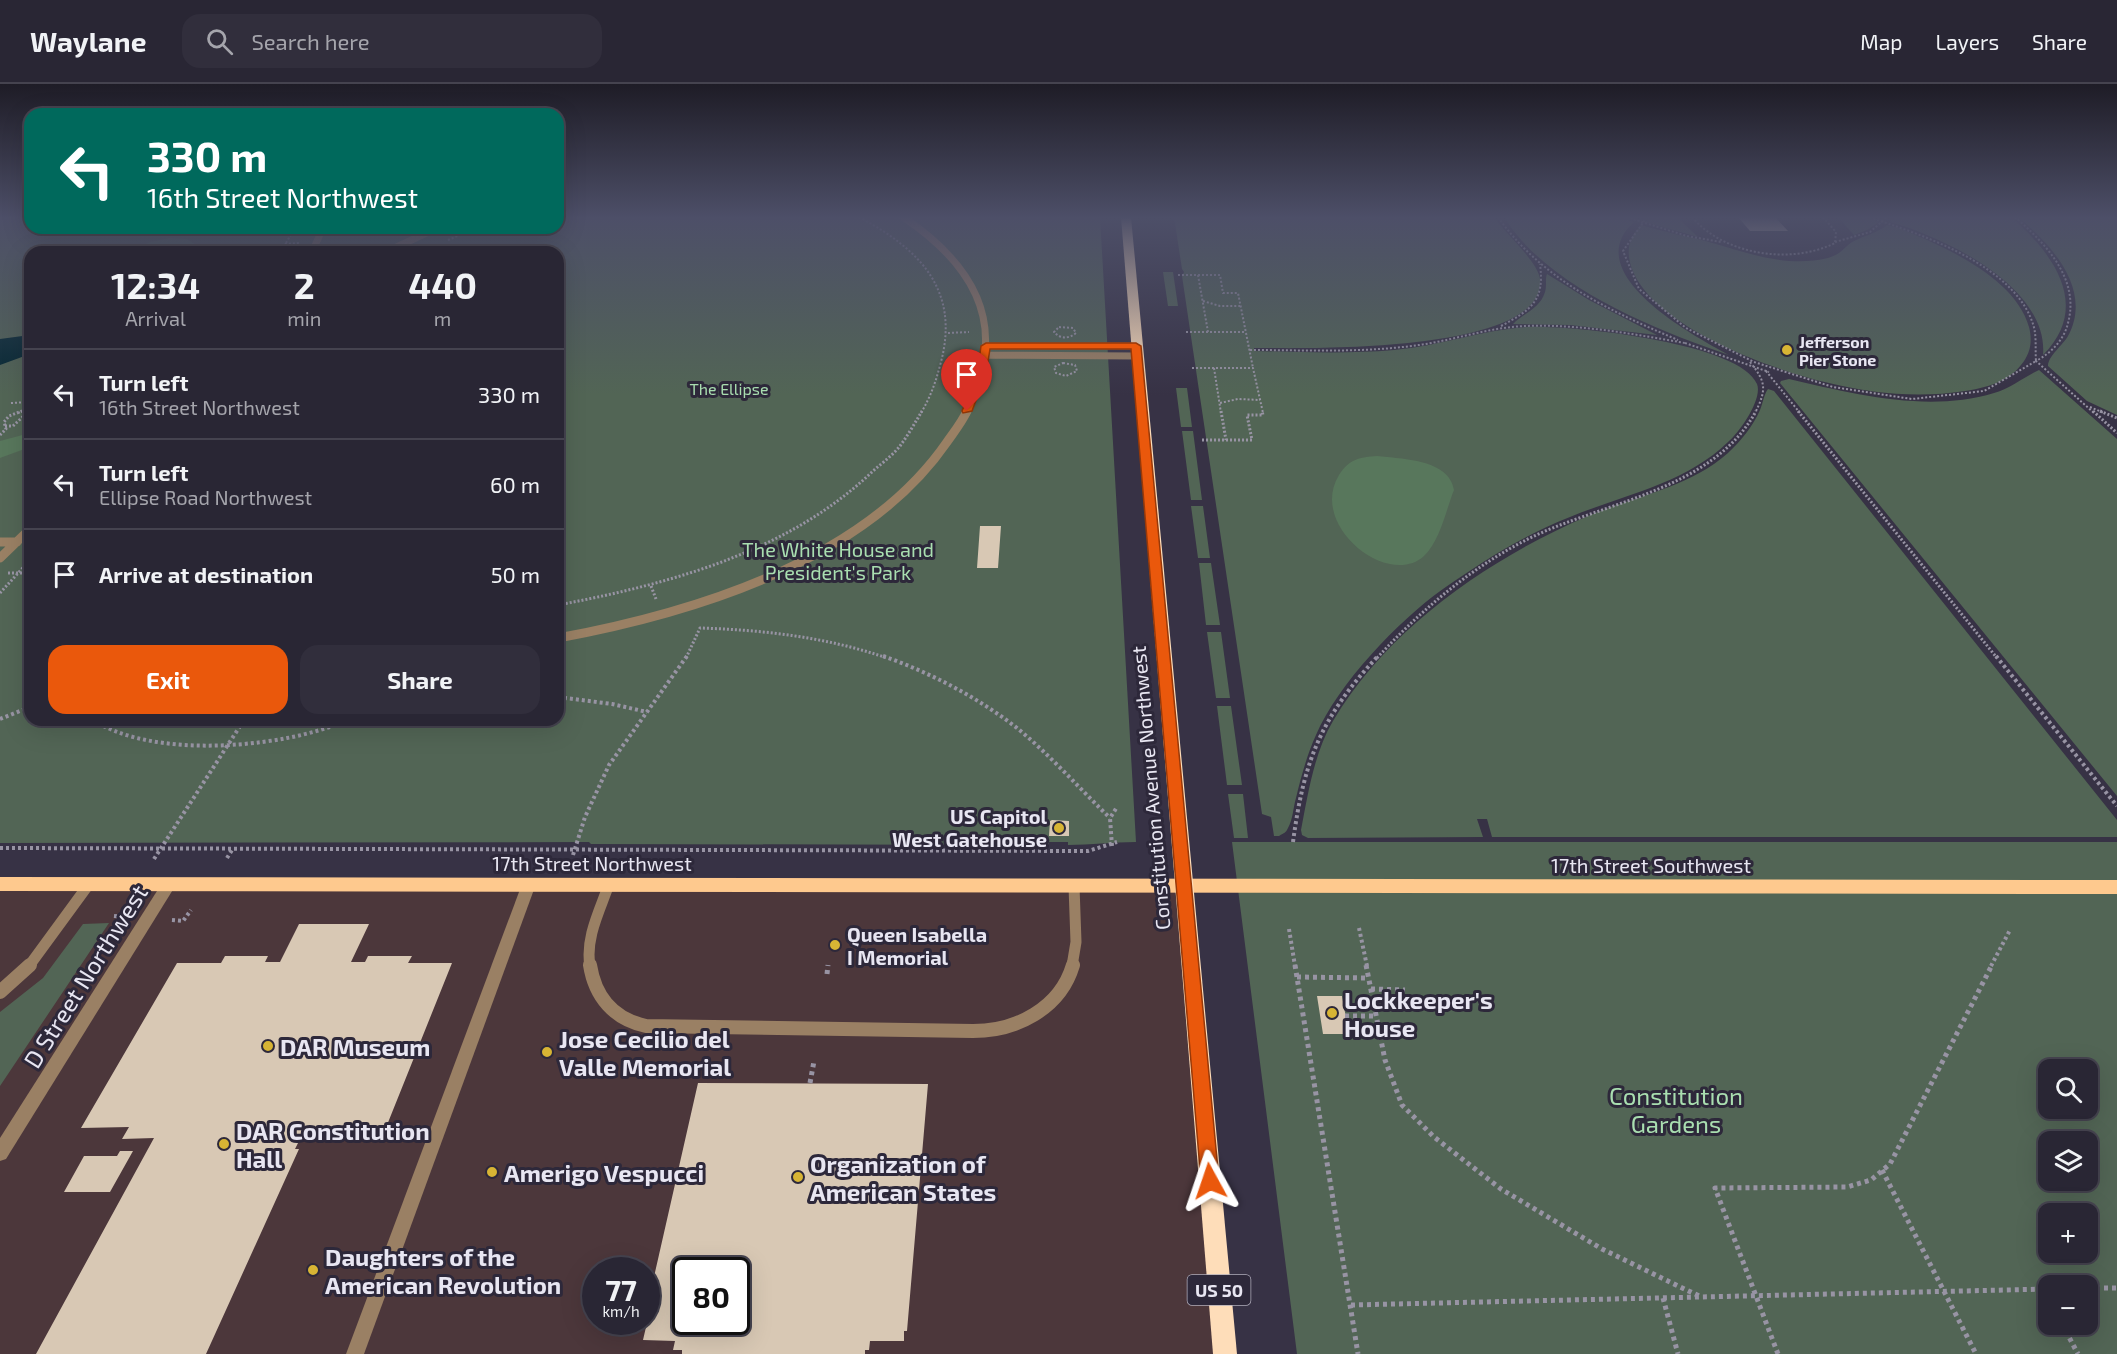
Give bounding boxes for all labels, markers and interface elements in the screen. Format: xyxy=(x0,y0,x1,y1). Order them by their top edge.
search box xyxy=(182,14,602,68)
text: Waylane xyxy=(30,24,146,58)
icon: search xyxy=(203,25,236,58)
text: Search here xyxy=(251,28,370,54)
text: Map xyxy=(1860,29,1902,54)
text: Layers xyxy=(1935,29,1999,54)
text: Share xyxy=(2032,29,2087,54)
text: 330 m xyxy=(147,130,267,180)
icon: left xyxy=(48,132,126,210)
text: 16th Street Northwest xyxy=(147,181,418,213)
text: 12:34 xyxy=(111,263,200,306)
text: 2 xyxy=(294,263,315,306)
text: 440 xyxy=(408,263,477,306)
text: Arrival xyxy=(125,306,186,330)
text: min xyxy=(287,306,321,330)
text: m xyxy=(434,306,451,330)
place label: Jefferson Pier Stone xyxy=(1799,332,1876,369)
marker: Jefferson Pier Stone xyxy=(1780,343,1794,357)
pin xyxy=(941,349,992,411)
icon: arrive xyxy=(950,358,983,391)
text: Turn left xyxy=(99,369,188,395)
icon: left xyxy=(48,378,81,411)
park label: The Ellipse xyxy=(689,379,769,398)
text: 330 m xyxy=(478,381,540,407)
text: 16th Street Northwest xyxy=(99,395,300,419)
text: Turn left xyxy=(99,459,188,485)
icon: left xyxy=(48,468,81,501)
text: 60 m xyxy=(490,471,540,497)
text: Ellipse Road Northwest xyxy=(99,485,312,509)
park label: The White House and President's Park xyxy=(742,537,934,584)
icon: arrive xyxy=(48,558,81,591)
text: Arrive at destination xyxy=(99,561,313,587)
text: 50 m xyxy=(491,561,540,587)
button: Exit xyxy=(48,645,288,714)
button: Share xyxy=(300,645,540,714)
street label: Constitution Avenue Northwest xyxy=(1126,645,1174,931)
place label: US Capitol West Gatehouse xyxy=(892,804,1047,851)
marker: US Capitol West Gatehouse xyxy=(1052,821,1066,835)
street label: 17th Street Northwest xyxy=(492,851,692,875)
street label: 17th Street Southwest xyxy=(1551,853,1751,877)
street label: D Street Northwest xyxy=(17,879,153,1073)
place label: Queen Isabella I Memorial xyxy=(847,922,987,969)
marker: Queen Isabella I Memorial xyxy=(828,938,842,952)
place label: Lockkeeper's House xyxy=(1344,985,1493,1042)
marker: Lockkeeper's House xyxy=(1325,1006,1339,1020)
place label: Jose Cecilio del Valle Memorial xyxy=(559,1024,731,1081)
place label: DAR Museum xyxy=(280,1032,430,1061)
marker: DAR Museum xyxy=(261,1039,275,1053)
marker: Jose Cecilio del Valle Memorial xyxy=(540,1045,554,1059)
map controls xyxy=(2038,1059,2098,1335)
button: search xyxy=(2038,1059,2098,1119)
park label: Constitution Gardens xyxy=(1609,1081,1743,1138)
place label: DAR Constitution Hall xyxy=(236,1116,430,1173)
button: layers xyxy=(2038,1131,2098,1191)
marker: DAR Constitution Hall xyxy=(217,1137,231,1151)
place label: Organization of American States xyxy=(810,1149,996,1206)
position arrow xyxy=(1178,1149,1242,1213)
place label: Amerigo Vespucci xyxy=(504,1158,704,1187)
marker: Amerigo Vespucci xyxy=(485,1165,499,1179)
marker: Organization of American States xyxy=(791,1170,805,1184)
button: + xyxy=(2038,1203,2098,1263)
place label: Daughters of the American Revolution xyxy=(325,1242,561,1299)
speed limit sign: 80 xyxy=(672,1257,750,1335)
marker: Daughters of the American Revolution xyxy=(306,1263,320,1277)
text: 77 xyxy=(605,1271,637,1307)
road number: US 50 xyxy=(1188,1275,1250,1305)
button: − xyxy=(2038,1275,2098,1335)
text: km/h xyxy=(602,1302,640,1320)

